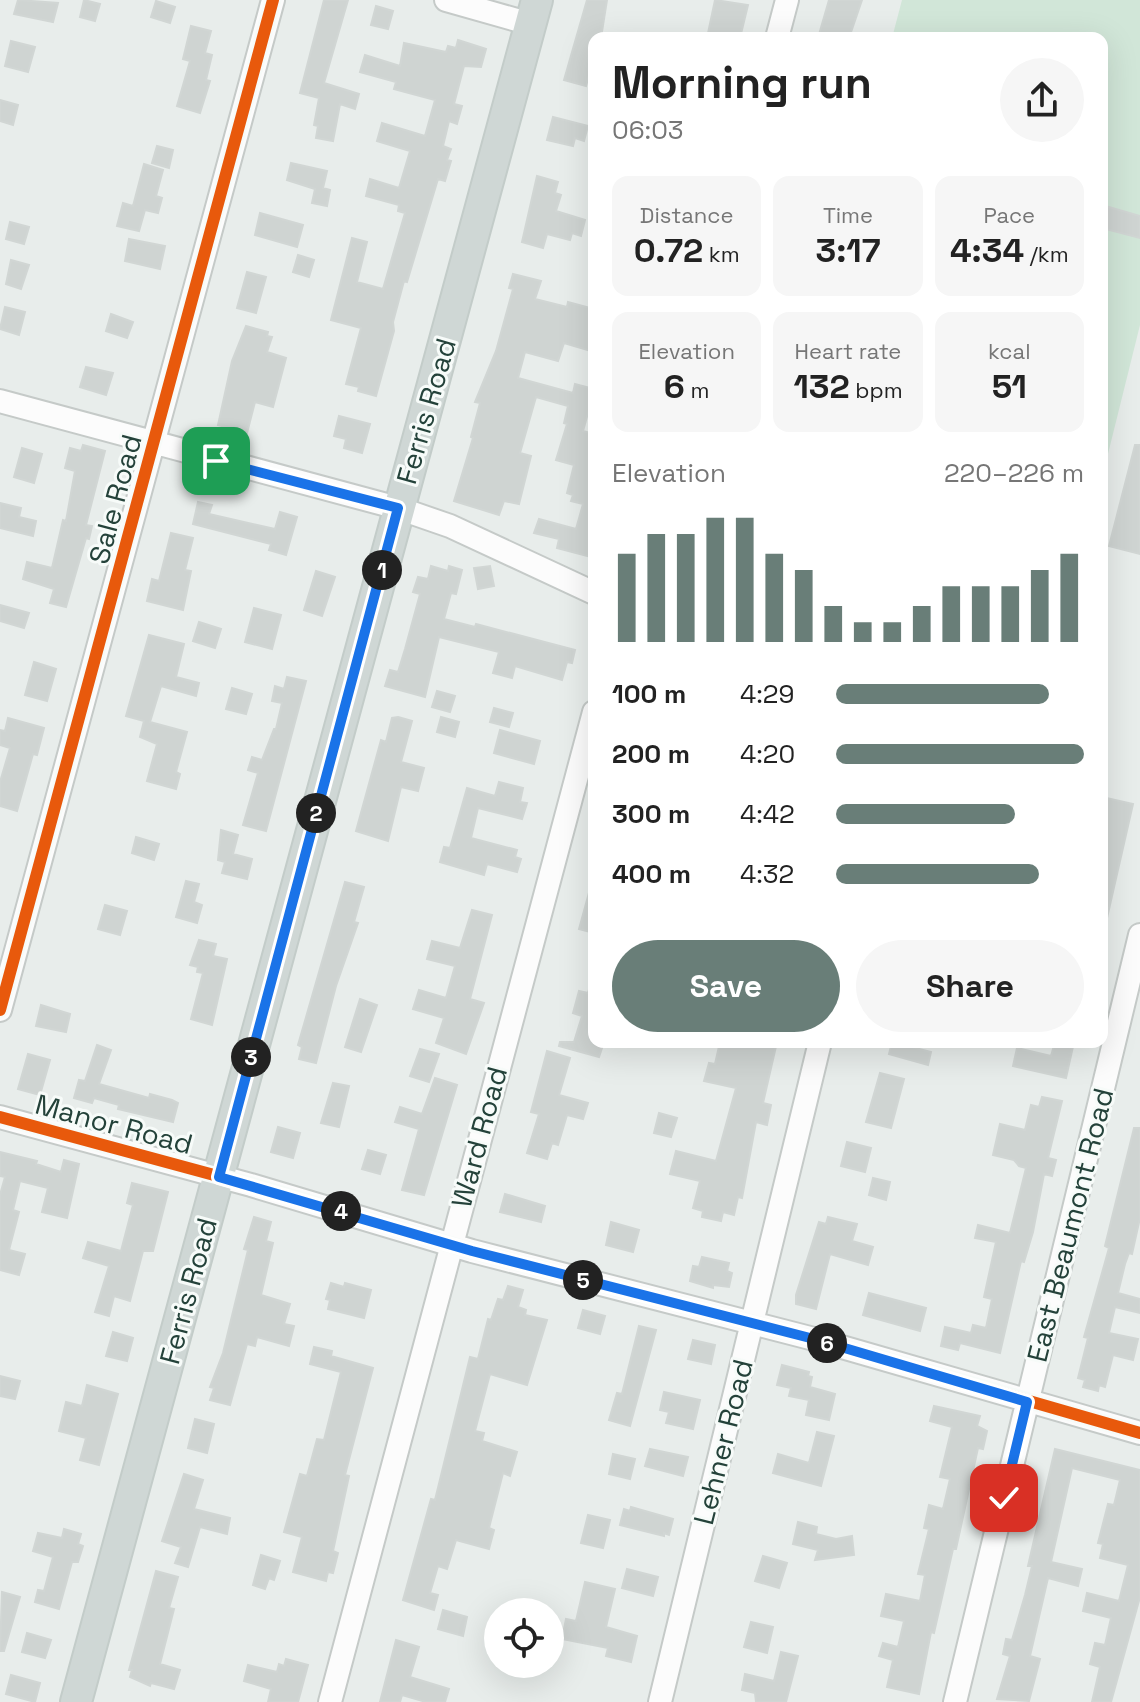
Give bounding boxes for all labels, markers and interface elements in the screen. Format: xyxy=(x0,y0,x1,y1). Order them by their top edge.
text: Morning run xyxy=(612,55,872,111)
button: share xyxy=(1000,58,1084,142)
text: 06:03 xyxy=(612,113,684,147)
text: Distance xyxy=(640,201,734,229)
text: Time xyxy=(823,201,873,229)
text: Pace xyxy=(984,201,1035,229)
text: 0.72 xyxy=(634,229,703,272)
text: 3:17 xyxy=(815,229,881,272)
text: 4:34 xyxy=(950,229,1024,272)
text: km xyxy=(703,240,740,268)
text: /km xyxy=(1024,240,1069,268)
street label: Ferris Road xyxy=(388,334,464,488)
text: Elevation xyxy=(638,337,735,365)
text: Heart rate xyxy=(795,337,901,365)
text: kcal xyxy=(988,337,1031,365)
text: 6 xyxy=(664,365,685,408)
text: 132 xyxy=(793,365,850,408)
text: 51 xyxy=(992,365,1027,408)
text: m xyxy=(685,376,709,404)
text: bpm xyxy=(850,376,903,404)
pin xyxy=(182,427,250,495)
street label: Sale Road xyxy=(80,430,150,568)
icon: arrive xyxy=(194,439,238,483)
text: Elevation xyxy=(612,456,726,490)
text: 220–226 m xyxy=(944,456,1084,490)
pin: 1 xyxy=(362,550,402,590)
text: 1 xyxy=(377,556,387,584)
text: 100 m xyxy=(612,677,686,711)
text: 4:29 xyxy=(740,677,794,711)
text: 200 m xyxy=(612,737,690,771)
text: 4:20 xyxy=(740,737,795,771)
pin: 2 xyxy=(296,793,336,833)
text: 300 m xyxy=(612,797,690,831)
text: 4:42 xyxy=(740,797,795,831)
text: 2 xyxy=(309,799,323,827)
text: 400 m xyxy=(612,857,691,891)
text: 4:32 xyxy=(740,857,794,891)
button: Save xyxy=(612,940,840,1032)
button: Share xyxy=(856,940,1084,1032)
pin: 3 xyxy=(231,1037,271,1077)
text: 3 xyxy=(244,1043,258,1071)
street label: Ward Road xyxy=(443,1063,515,1211)
street label: East Beaumont Road xyxy=(1019,1084,1121,1366)
street label: Manor Road xyxy=(31,1086,197,1162)
pin: 4 xyxy=(321,1191,361,1231)
text: 4 xyxy=(334,1197,348,1225)
street label: Ferris Road xyxy=(151,1214,225,1368)
pin: 5 xyxy=(563,1260,603,1300)
text: 5 xyxy=(576,1266,590,1294)
pin: 6 xyxy=(807,1323,847,1363)
text: 6 xyxy=(820,1329,834,1357)
street label: Lehner Road xyxy=(685,1356,761,1528)
pin xyxy=(970,1464,1038,1532)
icon: check xyxy=(982,1476,1026,1520)
map controls xyxy=(484,1598,564,1678)
button: locate xyxy=(484,1598,564,1678)

